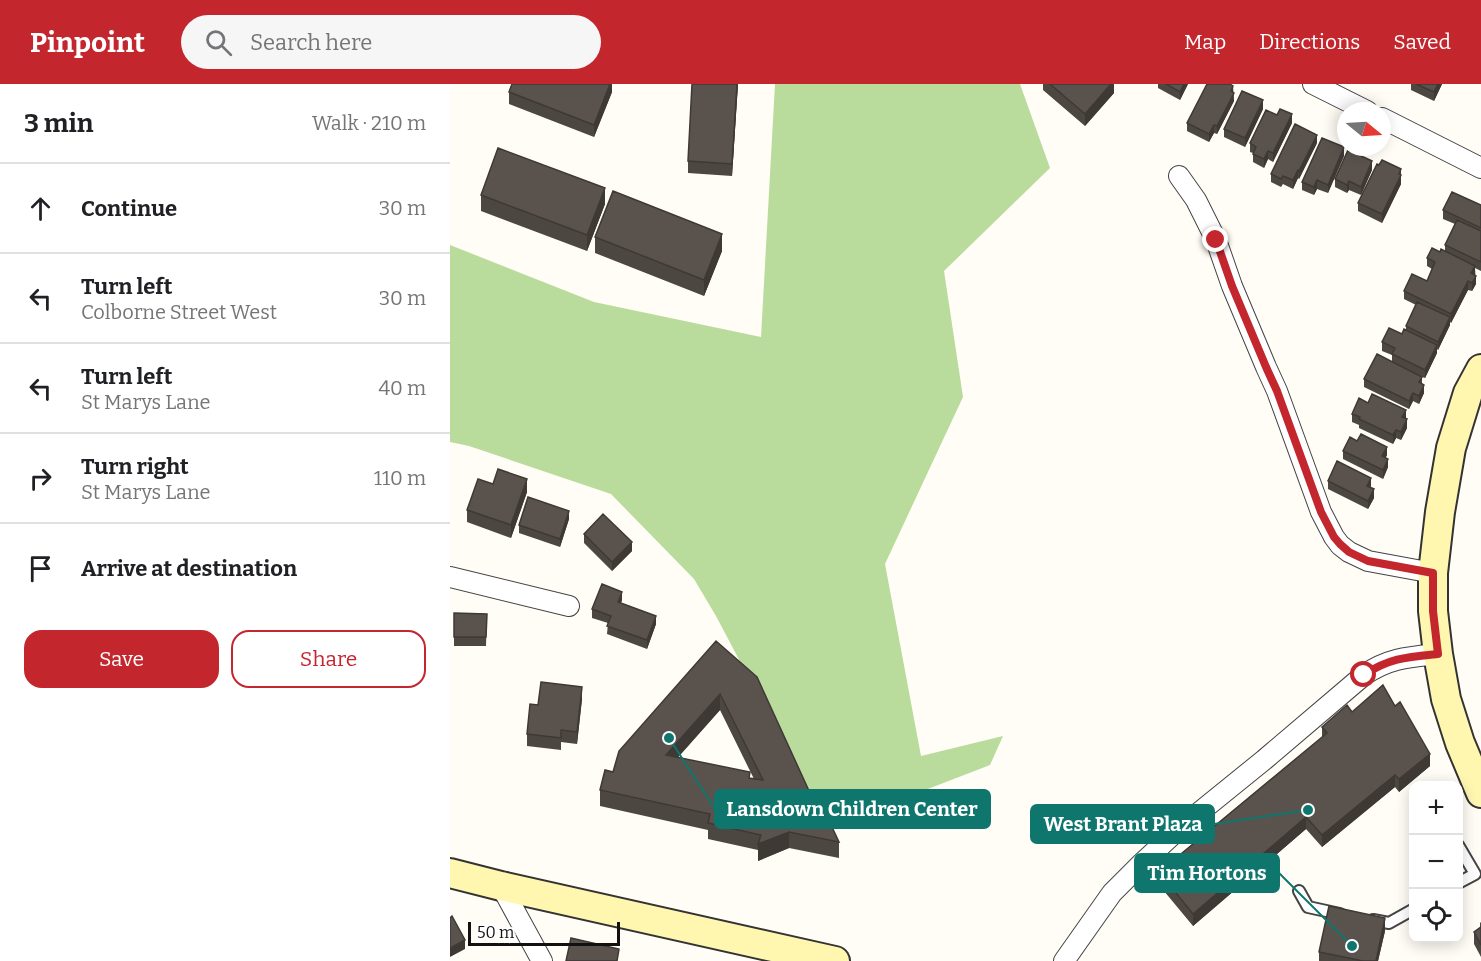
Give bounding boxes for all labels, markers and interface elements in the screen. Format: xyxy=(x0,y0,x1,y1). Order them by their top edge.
search box xyxy=(181,15,601,69)
text: Pinpoint xyxy=(30,26,145,59)
icon: search xyxy=(202,26,235,59)
text: Search here xyxy=(250,29,372,56)
text: Map xyxy=(1184,29,1226,55)
text: Directions xyxy=(1259,29,1360,55)
text: Saved xyxy=(1393,29,1451,55)
north arrow xyxy=(1337,102,1391,156)
text: 3 min xyxy=(24,108,93,139)
text: Walk · 210 m xyxy=(312,111,426,135)
icon: ahead xyxy=(24,192,57,225)
text: Continue xyxy=(81,195,177,222)
text: 30 m xyxy=(379,196,426,220)
route end xyxy=(1202,226,1228,252)
text: Turn left xyxy=(81,273,173,300)
icon: left xyxy=(24,282,57,315)
text: 30 m xyxy=(379,286,426,310)
text: Colborne Street West xyxy=(81,300,277,324)
text: Turn left xyxy=(81,363,173,390)
icon: left xyxy=(24,372,57,405)
text: 40 m xyxy=(378,376,426,400)
text: St Marys Lane xyxy=(81,390,211,414)
text: Turn right xyxy=(81,453,189,480)
icon: right xyxy=(24,462,57,495)
text: 110 m xyxy=(374,466,426,490)
text: St Marys Lane xyxy=(81,480,211,504)
icon: arrive xyxy=(24,552,57,585)
text: Arrive at destination xyxy=(81,555,297,582)
button: Save xyxy=(24,630,219,688)
button: Share xyxy=(231,630,426,688)
route start xyxy=(1350,661,1376,687)
map controls xyxy=(1409,781,1463,943)
button: + xyxy=(1409,781,1463,835)
callout: Lansdown Children Center xyxy=(715,790,990,828)
text: Lansdown Children Center xyxy=(726,797,978,821)
callout: West Brant Plaza xyxy=(1031,805,1214,843)
text: West Brant Plaza xyxy=(1043,812,1203,836)
button: − xyxy=(1409,835,1463,889)
callout: Tim Hortons xyxy=(1135,854,1279,892)
text: Tim Hortons xyxy=(1147,861,1267,885)
button: locate xyxy=(1409,889,1463,943)
scale bar xyxy=(468,919,620,946)
text: 50 m xyxy=(477,923,514,942)

